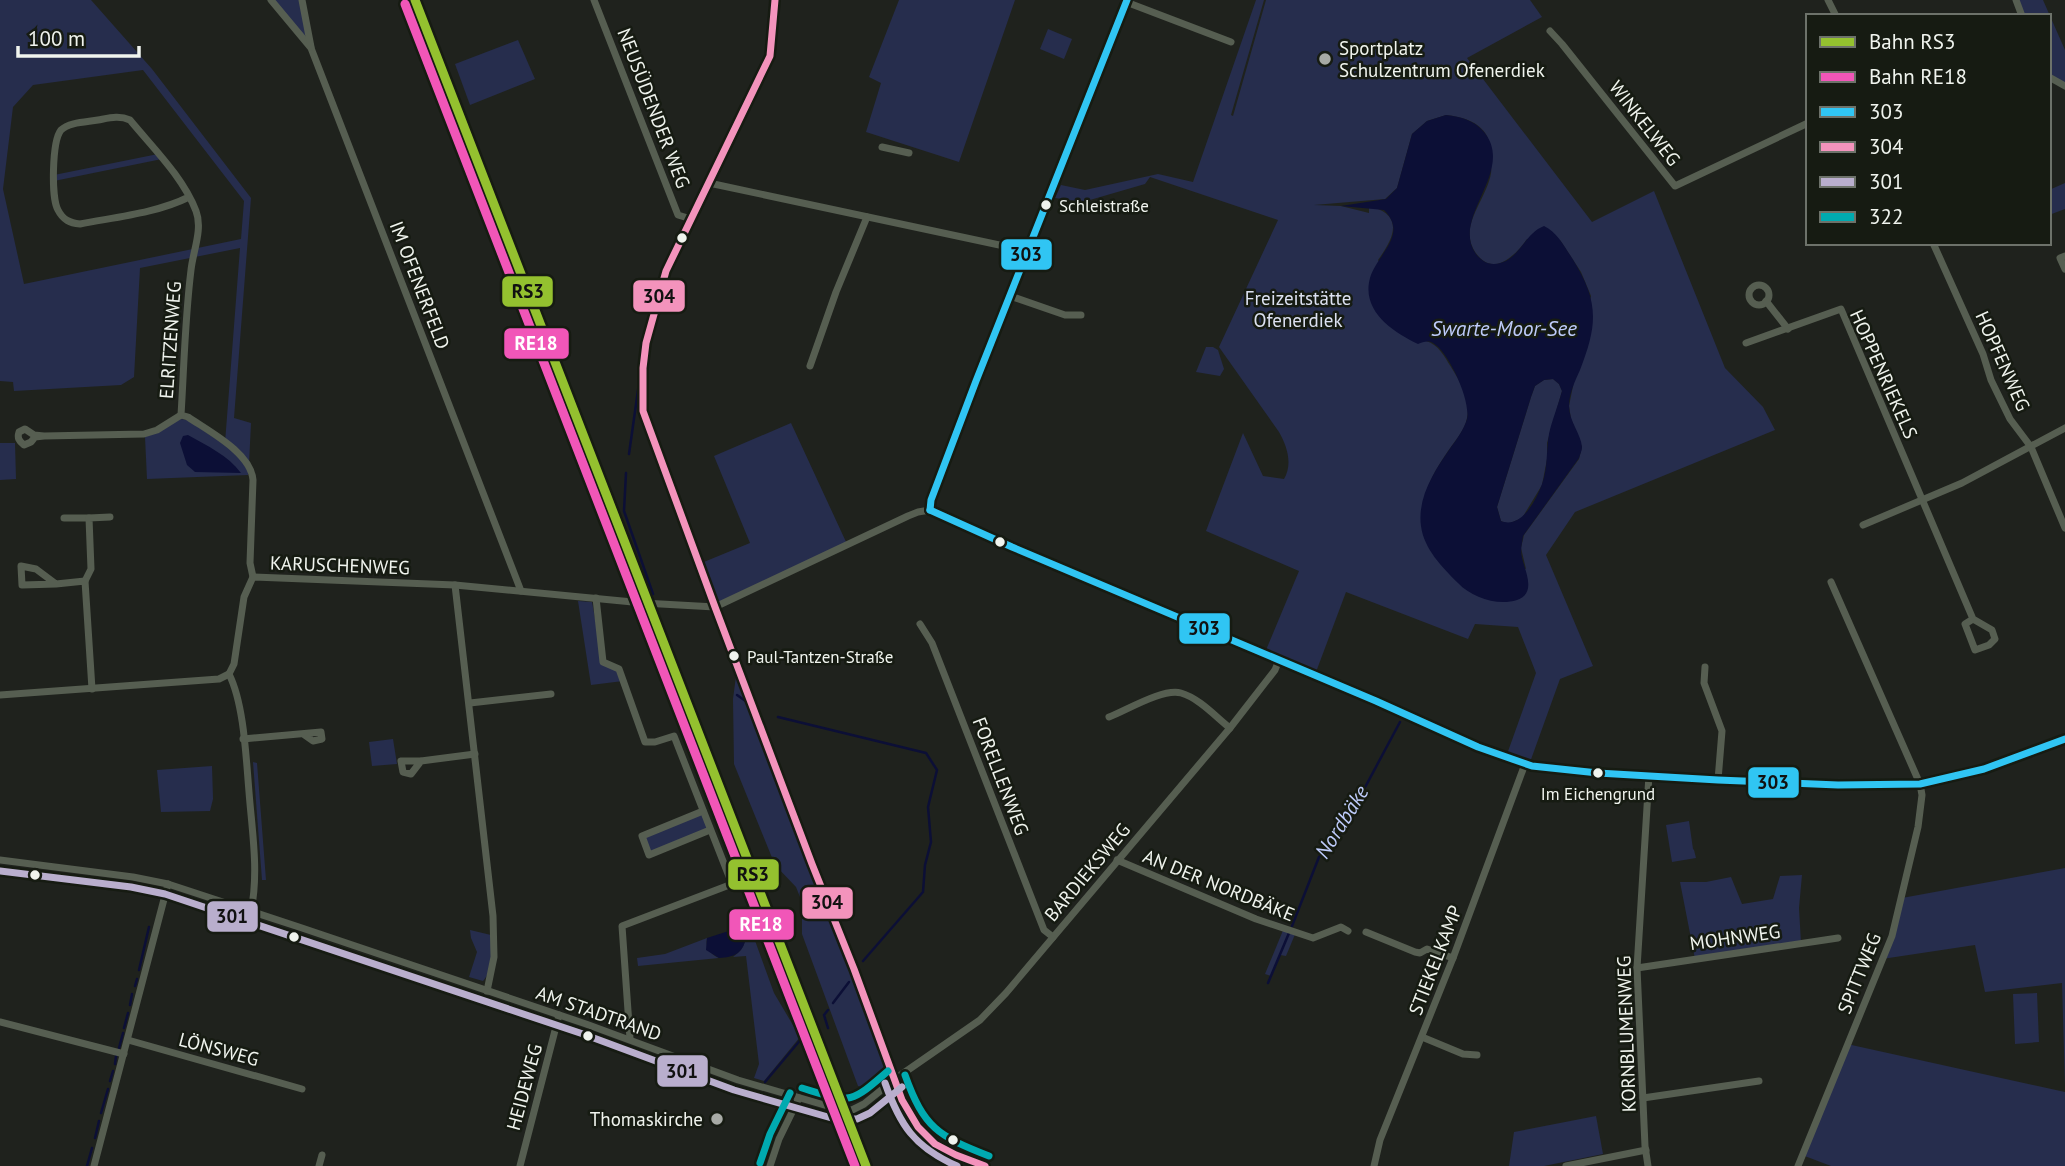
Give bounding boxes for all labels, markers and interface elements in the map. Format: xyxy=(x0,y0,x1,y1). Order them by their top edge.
scale bar xyxy=(18,14,138,58)
legend xyxy=(1806,14,2051,245)
text: 100 m xyxy=(28,25,85,52)
street label: NEUSÜDENDER WEG xyxy=(612,25,696,191)
text: Bahn RS3 xyxy=(1869,28,1955,55)
place label: Sportplatz Schulzentrum Ofenerdiek xyxy=(1339,36,1545,82)
marker: Sportplatz Schulzentrum Ofenerdiek xyxy=(1317,51,1333,67)
text: Bahn RE18 xyxy=(1869,63,1967,90)
street label: WINKELWEG xyxy=(1604,75,1686,171)
text: 303 xyxy=(1869,98,1903,125)
text: 304 xyxy=(1869,133,1903,160)
text: 301 xyxy=(1869,168,1903,195)
place label: Schleistraße xyxy=(1059,195,1149,217)
marker: Schleistraße xyxy=(1039,198,1053,212)
text: 322 xyxy=(1869,203,1903,230)
street label: IM OFENERFELD xyxy=(385,218,455,352)
unlabelled marker xyxy=(675,231,689,245)
line badge: 303 xyxy=(1000,238,1053,271)
text: 303 xyxy=(1010,242,1042,266)
line badge: RS3 xyxy=(501,275,554,308)
text: RS3 xyxy=(512,279,544,303)
line badge: 304 xyxy=(632,279,686,313)
street label: ELRITZENWEG xyxy=(154,280,186,400)
text: 304 xyxy=(643,284,675,308)
park label: Freizeitstätte Ofenerdiek xyxy=(1245,286,1351,332)
street label: HOPPENRIEKELS xyxy=(1845,306,1923,442)
street label: HOPFENWEG xyxy=(1970,307,2036,415)
water label: Swarte-Moor-See xyxy=(1431,315,1577,342)
line badge: RE18 xyxy=(503,327,570,360)
text: RE18 xyxy=(515,331,557,355)
unlabelled marker xyxy=(993,535,1007,549)
street label: KARUSCHENWEG xyxy=(270,551,410,579)
line badge: 303 xyxy=(1178,612,1231,645)
text: 303 xyxy=(1188,616,1220,640)
place label: Paul-Tantzen-Straße xyxy=(747,646,893,668)
marker: Paul-Tantzen-Straße xyxy=(727,649,741,663)
street label: FORELLENWEG xyxy=(967,714,1035,838)
marker: Im Eichengrund xyxy=(1591,766,1605,780)
line badge: 303 xyxy=(1747,766,1800,799)
text: 303 xyxy=(1757,770,1789,794)
water label: Nordbäke xyxy=(1309,780,1375,863)
place label: Im Eichengrund xyxy=(1541,783,1655,805)
street label: BARDIEKSWEG xyxy=(1039,818,1135,926)
street label: AN DER NORDBÄKE xyxy=(1140,844,1298,926)
line badge: RS3 xyxy=(727,858,780,891)
text: RS3 xyxy=(737,862,769,886)
unlabelled marker xyxy=(28,868,42,882)
line badge: 304 xyxy=(801,886,854,920)
text: 304 xyxy=(811,890,843,914)
line badge: 301 xyxy=(206,900,259,933)
street label: STIEKELKAMP xyxy=(1403,902,1467,1018)
text: 301 xyxy=(216,904,248,928)
line badge: RE18 xyxy=(728,908,795,941)
text: RE18 xyxy=(740,912,782,936)
street label: MOHNWEG xyxy=(1688,919,1782,955)
street label: SPITTWEG xyxy=(1832,929,1886,1017)
unlabelled marker xyxy=(287,930,301,944)
street label: KORNBLUMENWEG xyxy=(1611,955,1641,1113)
street label: AM STADTRAND xyxy=(533,980,665,1046)
street label: LÖNSWEG xyxy=(176,1027,262,1071)
unlabelled marker xyxy=(581,1029,595,1043)
street label: HEIDEWEG xyxy=(501,1041,547,1133)
line badge: 301 xyxy=(656,1054,709,1088)
text: 301 xyxy=(666,1059,698,1083)
place label: Thomaskirche xyxy=(590,1107,703,1131)
marker: Thomaskirche xyxy=(709,1111,725,1127)
unlabelled marker xyxy=(946,1133,960,1147)

